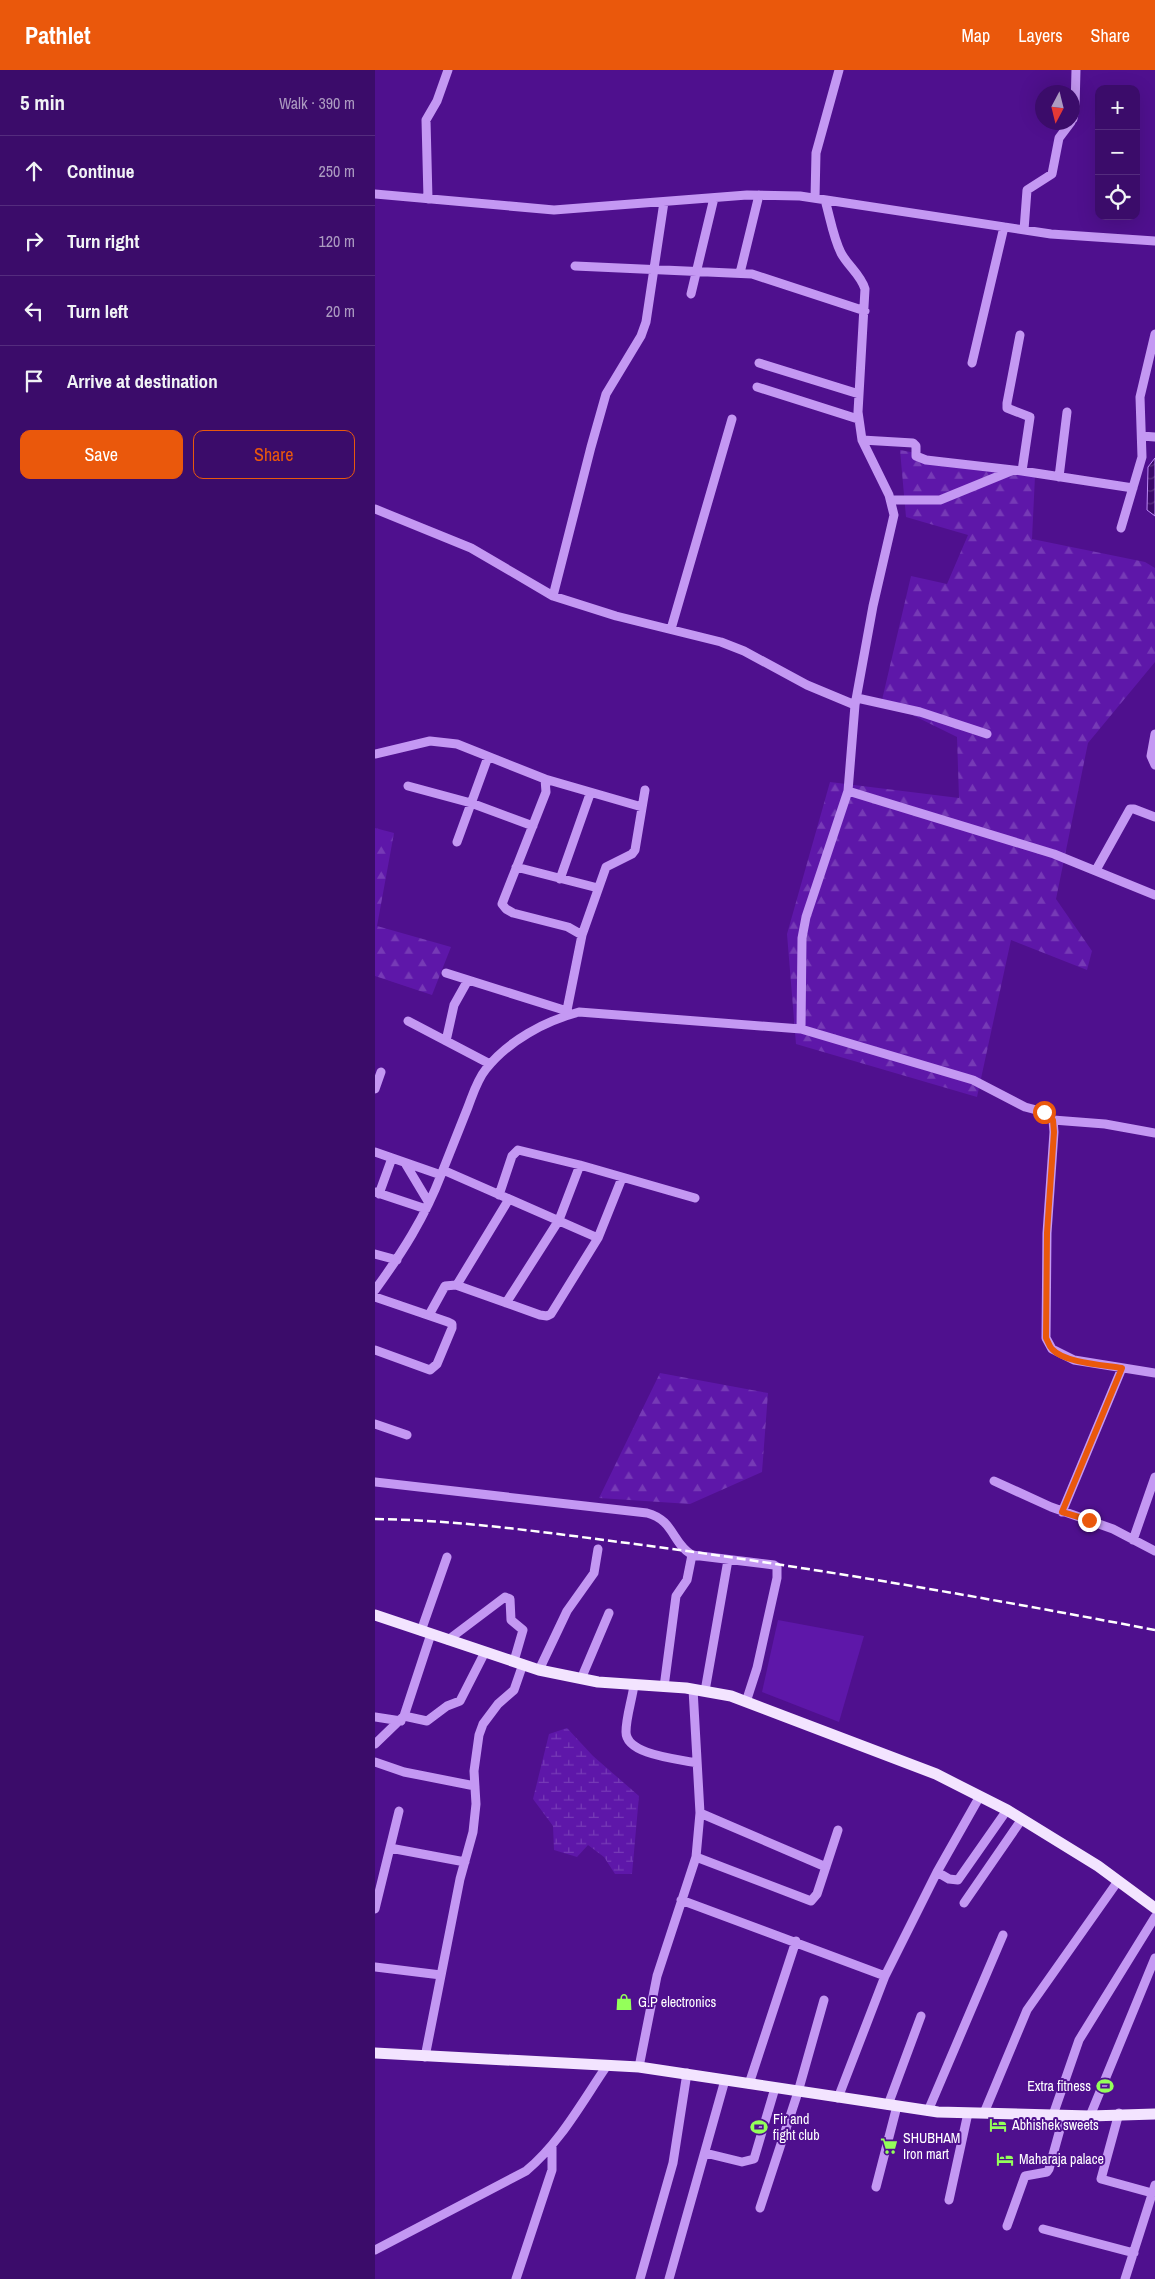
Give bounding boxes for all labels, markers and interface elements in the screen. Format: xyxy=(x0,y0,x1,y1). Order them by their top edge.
text: Pathlet xyxy=(25,19,91,51)
text: Map xyxy=(962,23,990,48)
text: Layers xyxy=(1018,23,1063,48)
text: Share xyxy=(1091,23,1130,48)
north arrow xyxy=(1035,85,1080,130)
map controls xyxy=(1095,85,1140,220)
button: + xyxy=(1095,85,1140,130)
text: 5 min xyxy=(20,88,65,117)
text: Walk · 390 m xyxy=(279,92,355,114)
button: − xyxy=(1095,130,1140,175)
icon: ahead xyxy=(20,157,48,185)
text: Continue xyxy=(67,158,135,184)
text: 250 m xyxy=(319,160,355,182)
button: locate xyxy=(1095,175,1140,220)
icon: right xyxy=(20,227,48,255)
text: Turn right xyxy=(67,228,139,254)
text: 120 m xyxy=(319,230,355,252)
icon: left xyxy=(20,297,48,325)
text: Turn left xyxy=(67,298,128,324)
text: 20 m xyxy=(326,300,355,322)
icon: arrive xyxy=(20,367,48,395)
text: Arrive at destination xyxy=(67,368,218,394)
button: Save xyxy=(20,430,183,479)
button: Share xyxy=(193,430,355,479)
route start xyxy=(1033,1101,1056,1124)
route end xyxy=(1078,1509,1101,1532)
shop icon: G.P electronics xyxy=(614,1992,634,2012)
place label: G.P electronics xyxy=(638,1993,717,2011)
sports icon: Extra fitness xyxy=(1095,2076,1115,2096)
place label: Extra fitness xyxy=(1027,2077,1091,2095)
place label: Fir and fight club xyxy=(773,2110,820,2144)
hotel icon: Abhishek sweets xyxy=(988,2115,1008,2135)
place label: Abhishek sweets xyxy=(1011,2116,1099,2134)
sports icon: Fir and fight club xyxy=(749,2117,769,2137)
place label: SHUBHAM Iron mart xyxy=(903,2129,960,2163)
supermarket icon: SHUBHAM Iron mart xyxy=(879,2136,899,2156)
hotel icon: Maharaja palace xyxy=(995,2149,1015,2169)
place label: Maharaja palace xyxy=(1019,2150,1104,2168)

